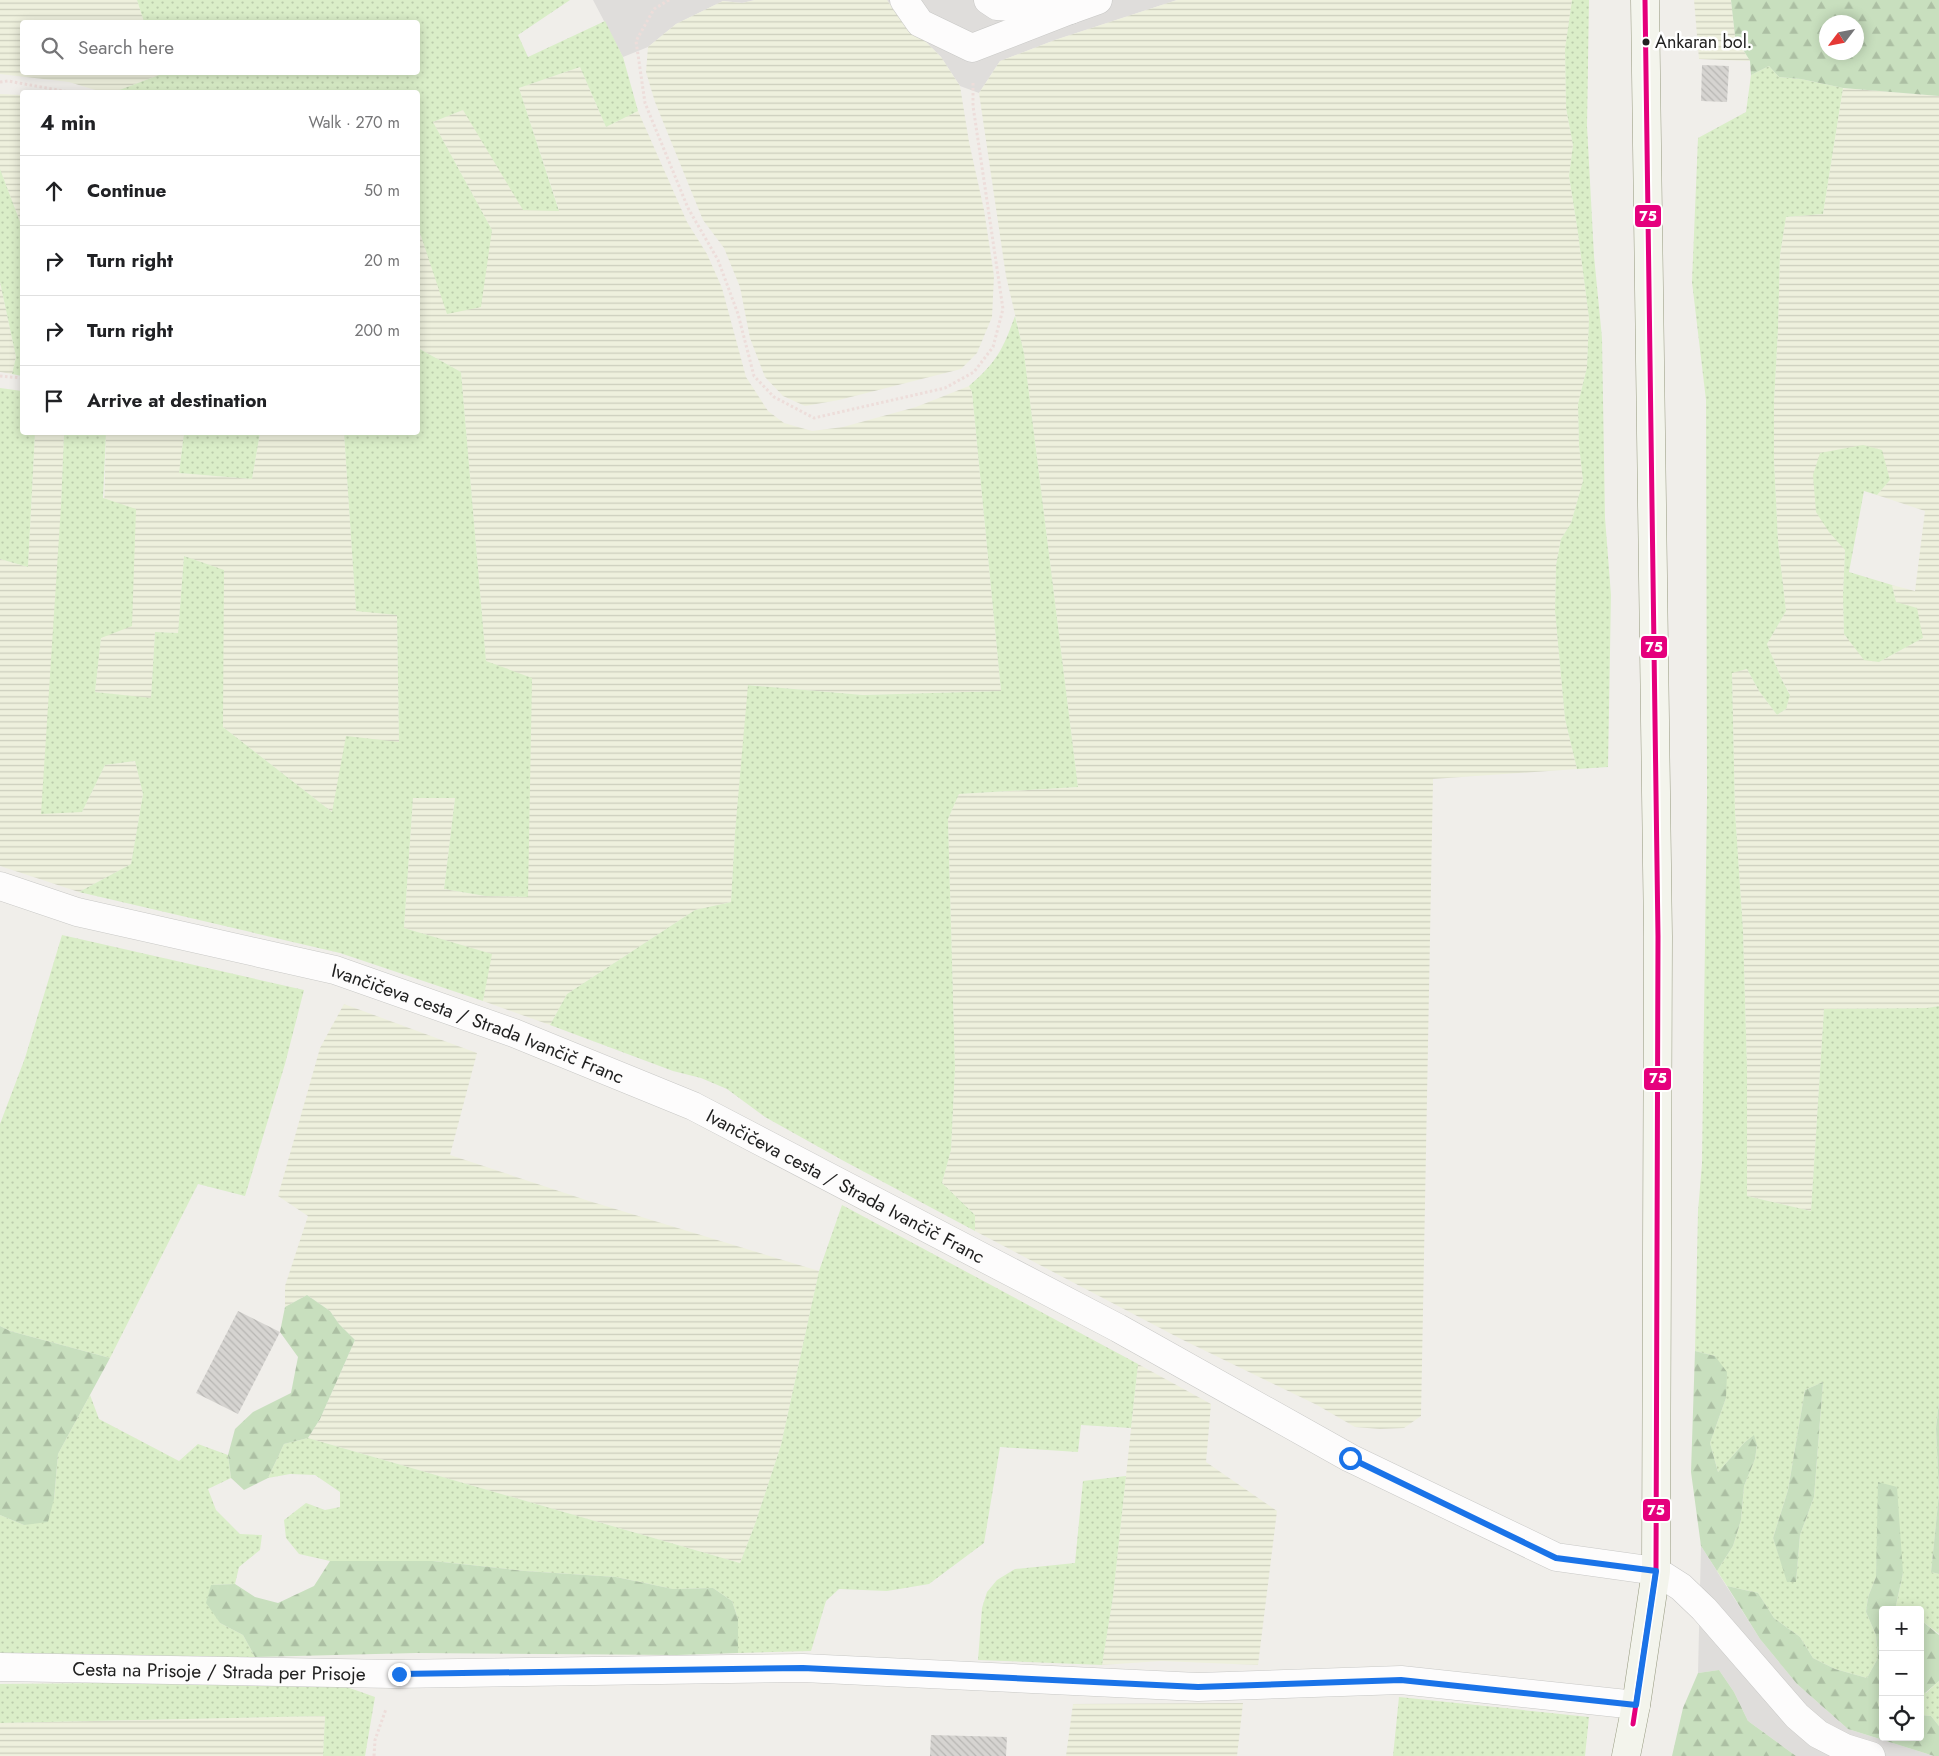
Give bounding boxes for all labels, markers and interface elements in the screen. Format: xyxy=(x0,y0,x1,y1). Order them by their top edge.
north arrow xyxy=(1819,15,1864,60)
search box xyxy=(20,20,420,75)
place label: Ankaran bol. xyxy=(1655,29,1752,55)
icon: search xyxy=(38,34,66,62)
text: Search here xyxy=(78,34,174,61)
marker: Ankaran bol. xyxy=(1641,37,1651,47)
text: 4 min xyxy=(40,108,96,138)
text: Walk · 270 m xyxy=(309,111,400,134)
icon: ahead xyxy=(40,177,68,205)
text: Continue xyxy=(87,177,166,204)
text: 50 m xyxy=(364,179,400,202)
line badge: 75 xyxy=(1634,204,1662,228)
text: 75 xyxy=(1639,206,1657,226)
icon: right xyxy=(40,247,68,275)
text: Turn right xyxy=(87,247,173,274)
text: 20 m xyxy=(364,249,400,272)
icon: right xyxy=(40,317,68,345)
text: Turn right xyxy=(87,317,173,344)
text: 200 m xyxy=(354,319,400,342)
icon: arrive xyxy=(40,387,68,415)
text: Arrive at destination xyxy=(87,387,267,414)
line badge: 75 xyxy=(1640,635,1668,659)
text: 75 xyxy=(1645,637,1663,657)
street label: Ivančičeva cesta / Strada Ivančič Franc xyxy=(329,956,628,1090)
line badge: 75 xyxy=(1643,1067,1672,1091)
text: 75 xyxy=(1649,1068,1667,1088)
street label: Ivančičeva cesta / Strada Ivančič Franc xyxy=(702,1102,990,1270)
route start xyxy=(1339,1447,1362,1470)
line badge: 75 xyxy=(1642,1498,1671,1522)
text: 75 xyxy=(1647,1500,1665,1520)
map controls xyxy=(1879,1606,1924,1741)
button: + xyxy=(1879,1606,1924,1651)
button: − xyxy=(1879,1651,1924,1696)
street label: Cesta na Prisoje / Strada per Prisoje xyxy=(72,1655,366,1687)
route end xyxy=(388,1663,411,1686)
button: locate xyxy=(1879,1696,1924,1741)

